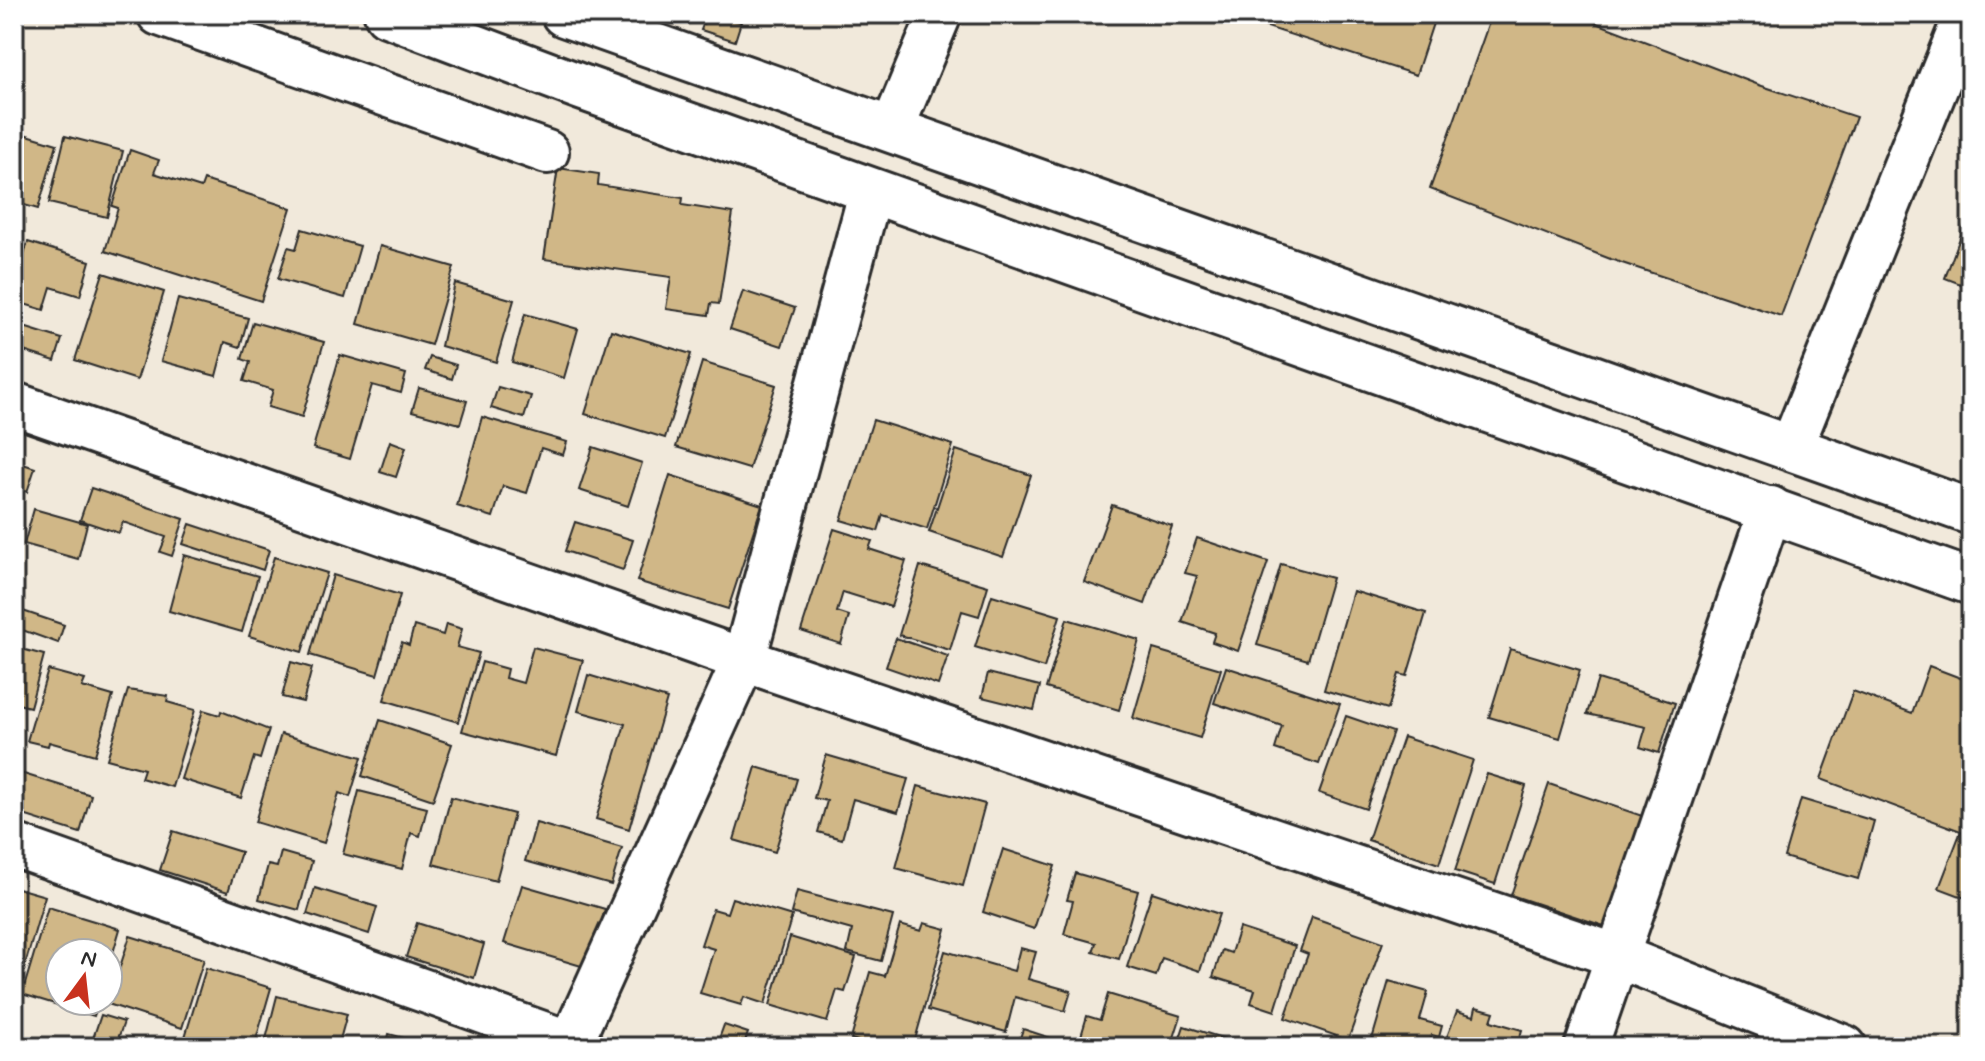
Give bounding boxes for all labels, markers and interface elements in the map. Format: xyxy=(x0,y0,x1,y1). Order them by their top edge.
north arrow xyxy=(44,937,124,1017)
text: N xyxy=(78,944,99,975)

